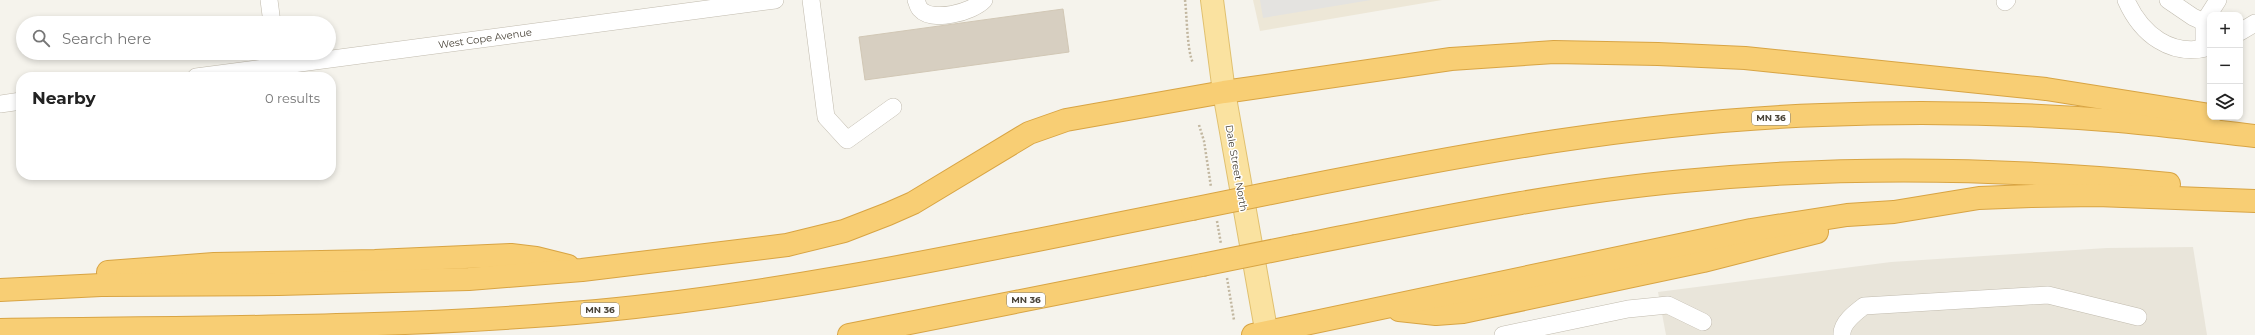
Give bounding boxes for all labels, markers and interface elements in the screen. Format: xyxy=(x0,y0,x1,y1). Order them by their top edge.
map controls xyxy=(2207,12,2243,120)
button: + xyxy=(2207,12,2243,48)
search box xyxy=(16,16,336,60)
street label: West Cope Avenue xyxy=(437,25,533,52)
icon: search xyxy=(30,27,52,49)
text: Search here xyxy=(62,29,151,48)
button: − xyxy=(2207,48,2243,84)
button: layers xyxy=(2207,84,2243,120)
text: Nearby xyxy=(32,88,96,108)
text: 0 results xyxy=(265,90,320,106)
road number: MN 36 xyxy=(1752,111,1790,125)
street label: Dale Street North xyxy=(1222,124,1251,212)
road number: MN 36 xyxy=(1007,293,1045,307)
road number: MN 36 xyxy=(581,303,619,317)

